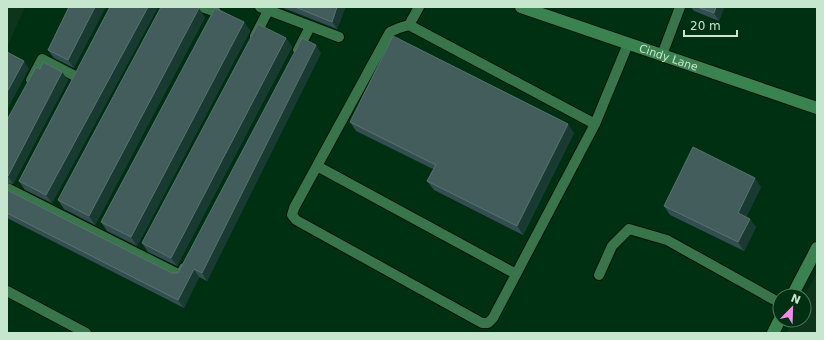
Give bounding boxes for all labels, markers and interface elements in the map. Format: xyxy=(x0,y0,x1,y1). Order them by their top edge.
scale bar xyxy=(684,12,737,38)
text: 20 m xyxy=(690,19,721,33)
street label: Cindy Lane xyxy=(637,41,700,74)
north arrow xyxy=(772,288,812,328)
text: N xyxy=(789,291,802,307)

